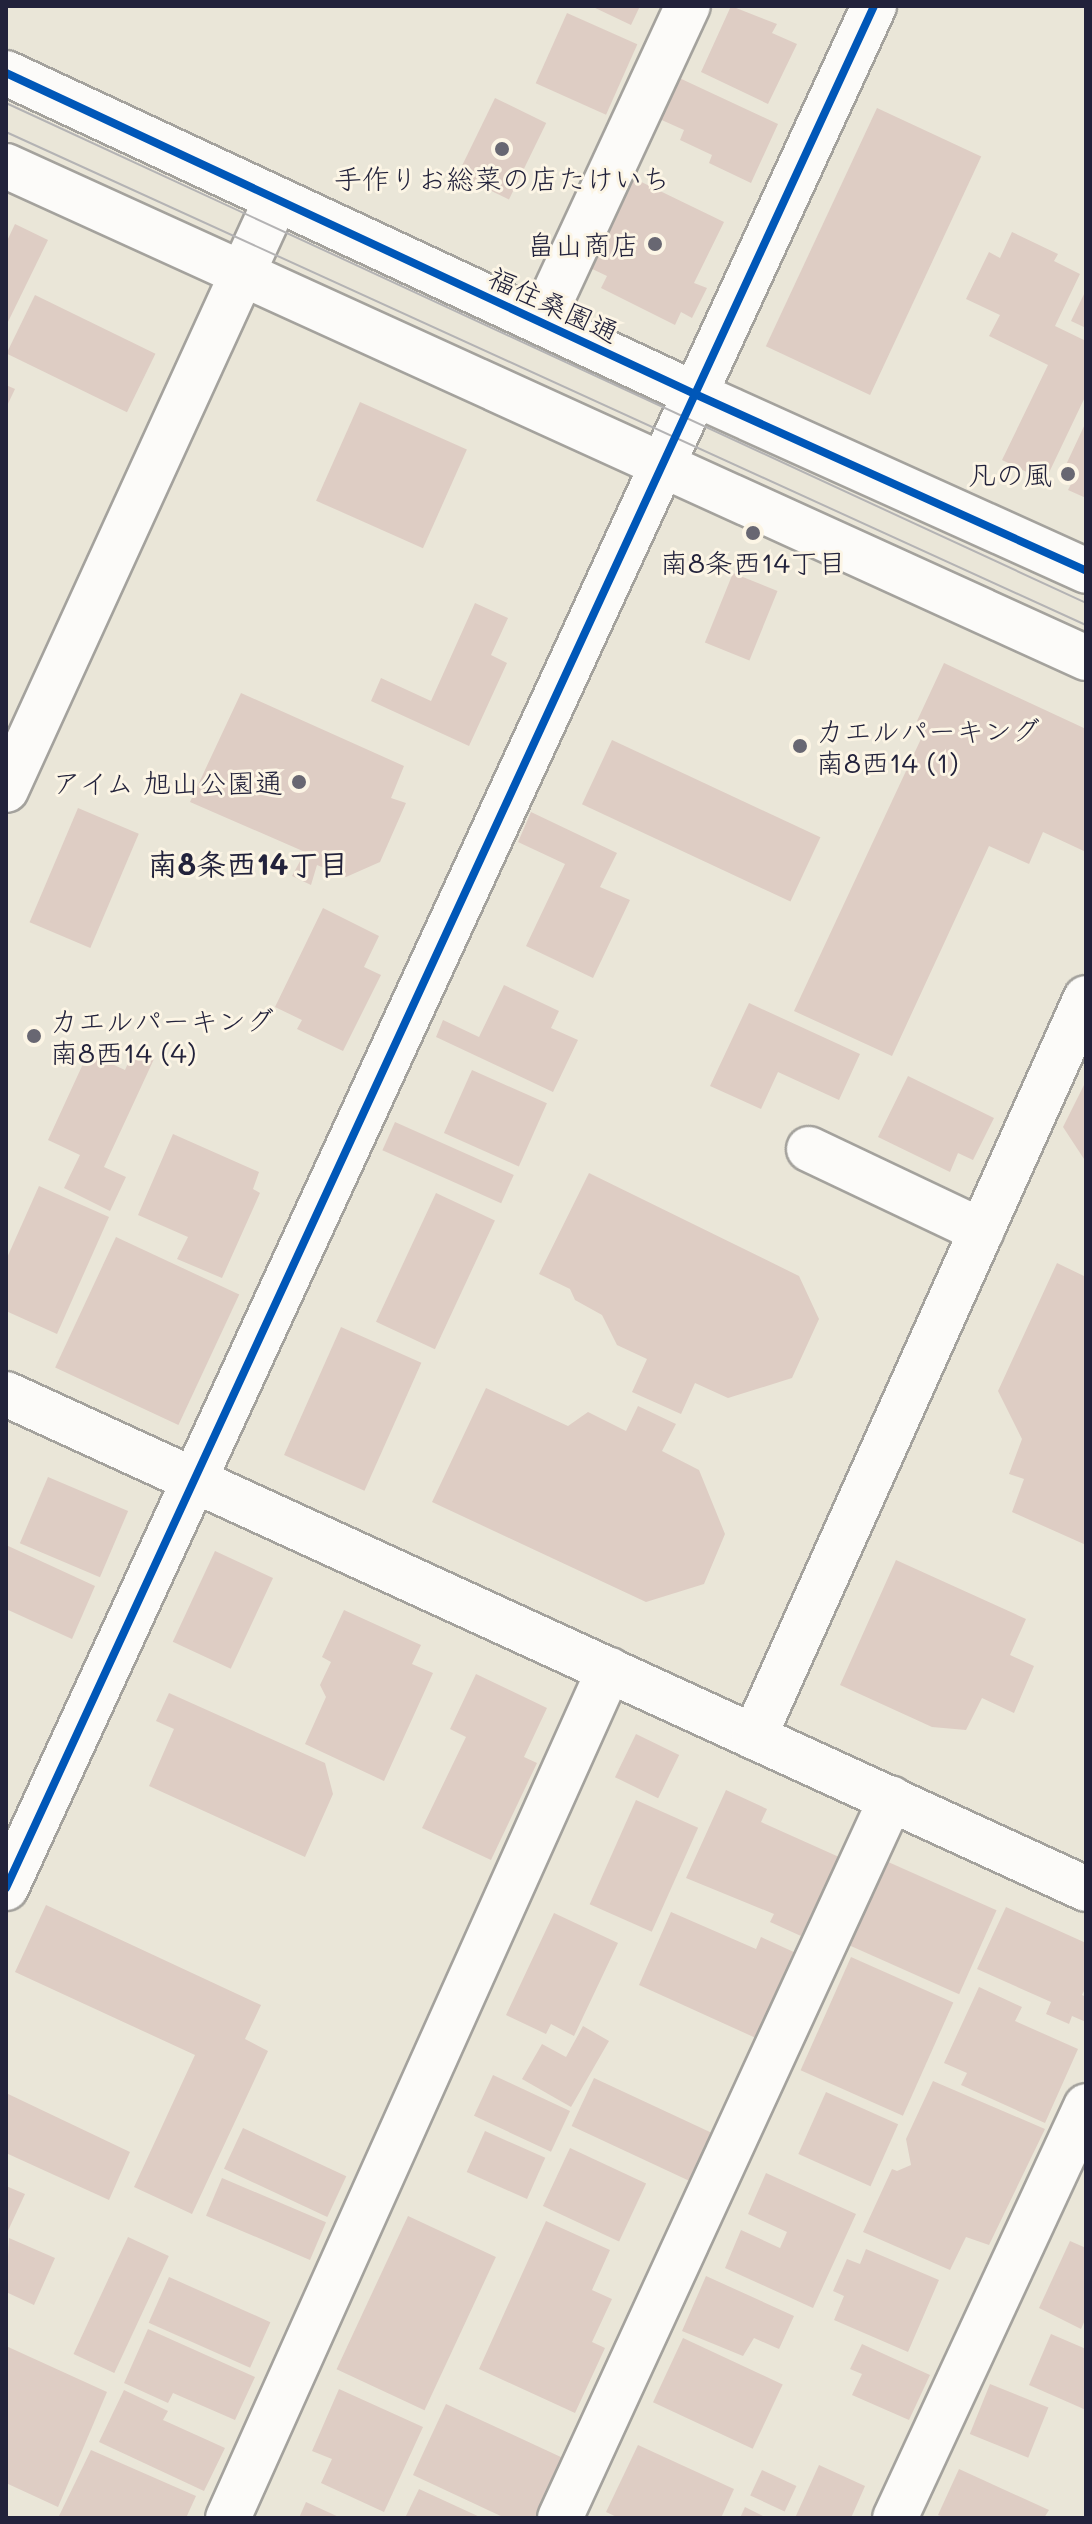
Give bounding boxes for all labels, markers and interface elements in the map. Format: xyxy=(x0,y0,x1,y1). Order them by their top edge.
marker: 手作りお総菜の店たけいち xyxy=(493,140,511,158)
place label: 手作りお総菜の店たけいち xyxy=(334,161,670,195)
place label: 畠山商店 xyxy=(527,227,639,261)
marker: 畠山商店 xyxy=(646,235,664,253)
street label: 福住桑園通 xyxy=(483,259,625,349)
place label: 凡の風 xyxy=(968,457,1052,491)
marker: 凡の風 xyxy=(1059,465,1077,483)
marker: 南8条西14丁目 xyxy=(744,524,762,542)
place label: 南8条西14丁目 xyxy=(660,545,846,579)
place label: カエルパーキング 南8西14 (1) xyxy=(816,713,1040,779)
marker: カエルパーキング 南8西14 (1) xyxy=(791,737,809,755)
place label: アイム 旭山公園通 xyxy=(50,765,283,799)
marker: アイム 旭山公園通 xyxy=(290,773,308,791)
district label: 南8条西14丁目 xyxy=(148,845,348,881)
place label: カエルパーキング 南8西14 (4) xyxy=(50,1003,274,1069)
marker: カエルパーキング 南8西14 (4) xyxy=(25,1027,43,1045)

